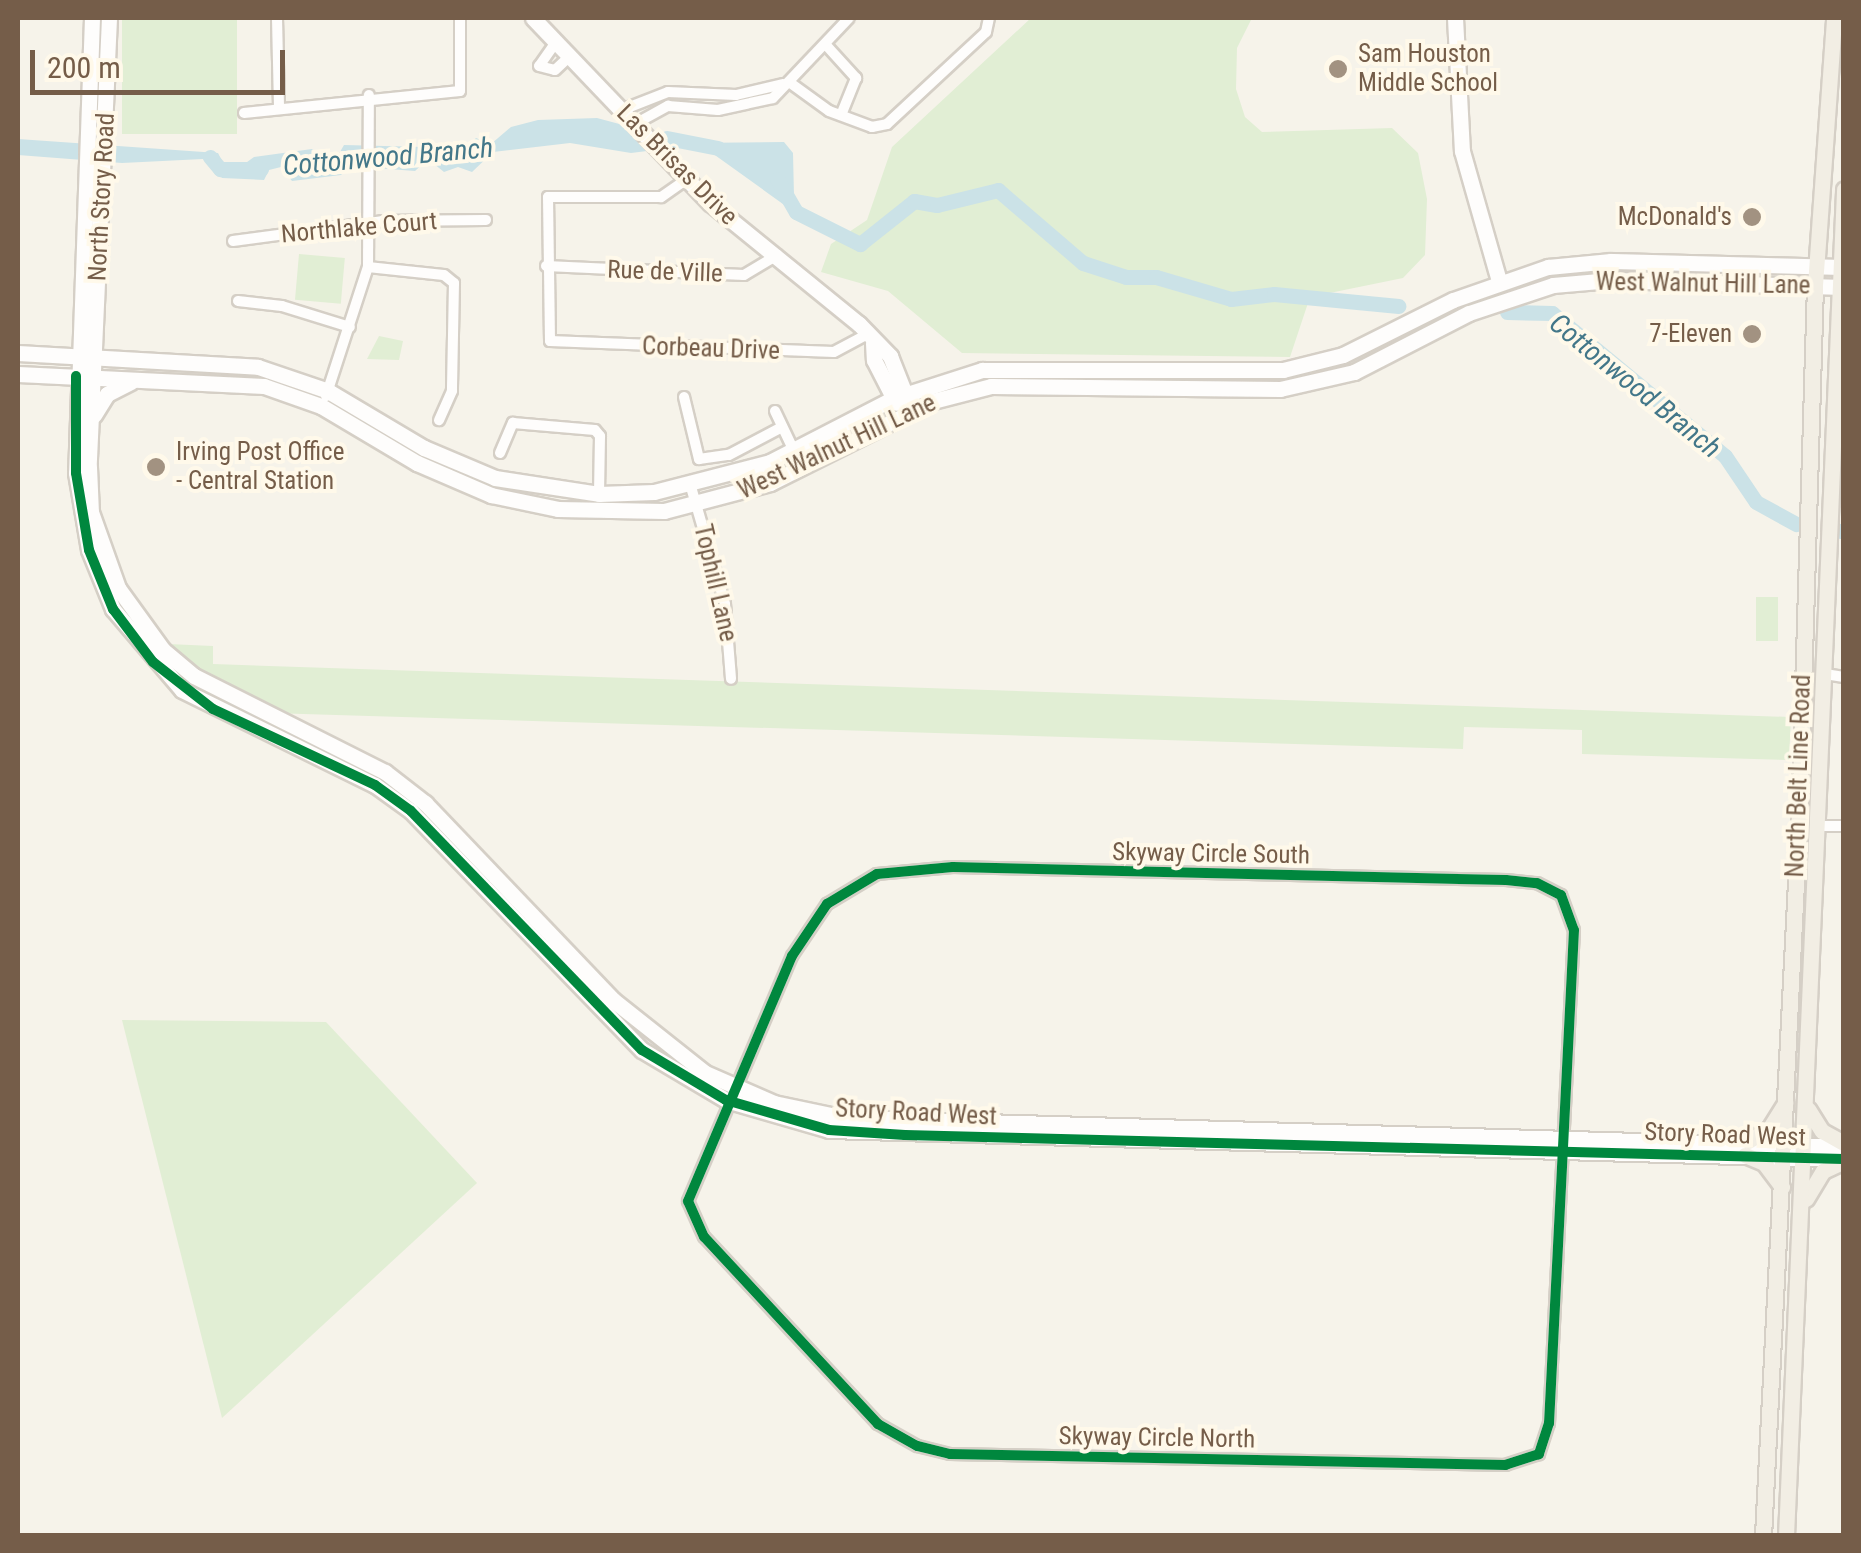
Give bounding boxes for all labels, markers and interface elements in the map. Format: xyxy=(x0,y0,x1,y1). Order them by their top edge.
scale bar xyxy=(35,30,290,92)
place label: Sam Houston Middle School xyxy=(1358,40,1498,99)
text: 200 m xyxy=(47,50,121,85)
marker: Sam Houston Middle School xyxy=(1327,58,1349,80)
street label: Las Brisas Drive xyxy=(610,98,744,232)
street label: North Story Road xyxy=(83,112,121,282)
water label: Cottonwood Branch xyxy=(282,131,494,183)
place label: McDonald's xyxy=(1618,202,1732,232)
street label: Northlake Court xyxy=(280,206,438,250)
marker: McDonald's xyxy=(1741,206,1763,228)
street label: Rue de Ville xyxy=(607,255,723,289)
street label: West Walnut Hill Lane xyxy=(1595,267,1811,301)
water label: Cottonwood Branch xyxy=(1543,307,1727,465)
place label: 7-Eleven xyxy=(1649,319,1732,349)
marker: 7-Eleven xyxy=(1741,323,1763,345)
street label: Corbeau Drive xyxy=(641,332,781,366)
street label: West Walnut Hill Lane xyxy=(733,388,941,506)
place label: Irving Post Office - Central Station xyxy=(176,438,344,497)
marker: Irving Post Office - Central Station xyxy=(145,456,167,478)
street label: Tophill Lane xyxy=(687,521,743,645)
street label: North Belt Line Road xyxy=(1780,674,1818,878)
street label: Skyway Circle South xyxy=(1112,837,1310,871)
street label: Story Road West xyxy=(834,1094,998,1132)
street label: Story Road West xyxy=(1644,1117,1806,1153)
street label: Skyway Circle North xyxy=(1058,1421,1256,1455)

